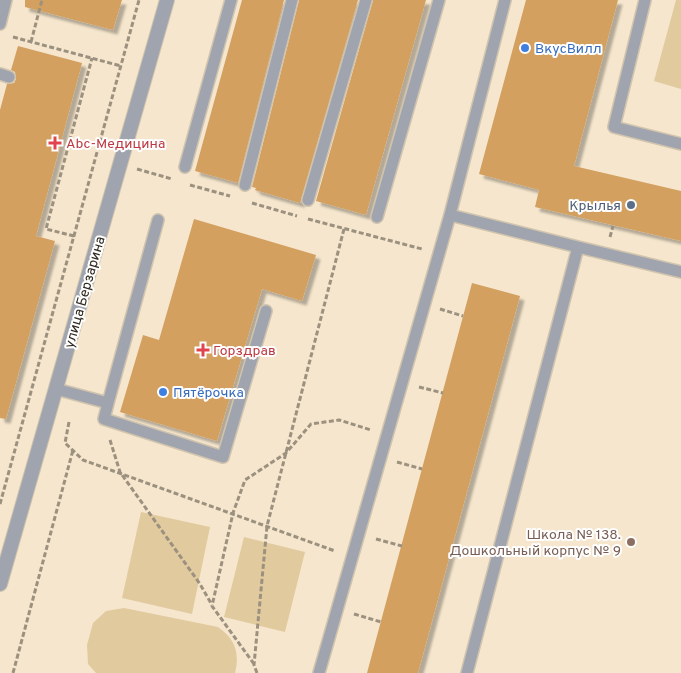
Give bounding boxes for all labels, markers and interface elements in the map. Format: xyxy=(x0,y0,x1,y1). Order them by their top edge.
place label: ВкусВилл xyxy=(535,41,601,58)
marker: ВкусВилл xyxy=(519,42,531,54)
marker: Abc-Медицина xyxy=(48,136,62,150)
place label: Abc-Медицина xyxy=(66,136,165,153)
place label: Крылья xyxy=(569,198,621,215)
marker: Крылья xyxy=(625,199,637,211)
street label: улица Берзарина xyxy=(61,235,110,350)
place label: Горздрав xyxy=(213,343,276,360)
marker: Горздрав xyxy=(197,344,209,356)
place label: Пятёрочка xyxy=(173,385,244,402)
marker: Пятёрочка xyxy=(157,386,169,398)
place label: Школа № 138. Дошкольный корпус № 9 xyxy=(449,527,621,560)
marker: Школа № 138. Дошкольный корпус № 9 xyxy=(625,536,637,548)

